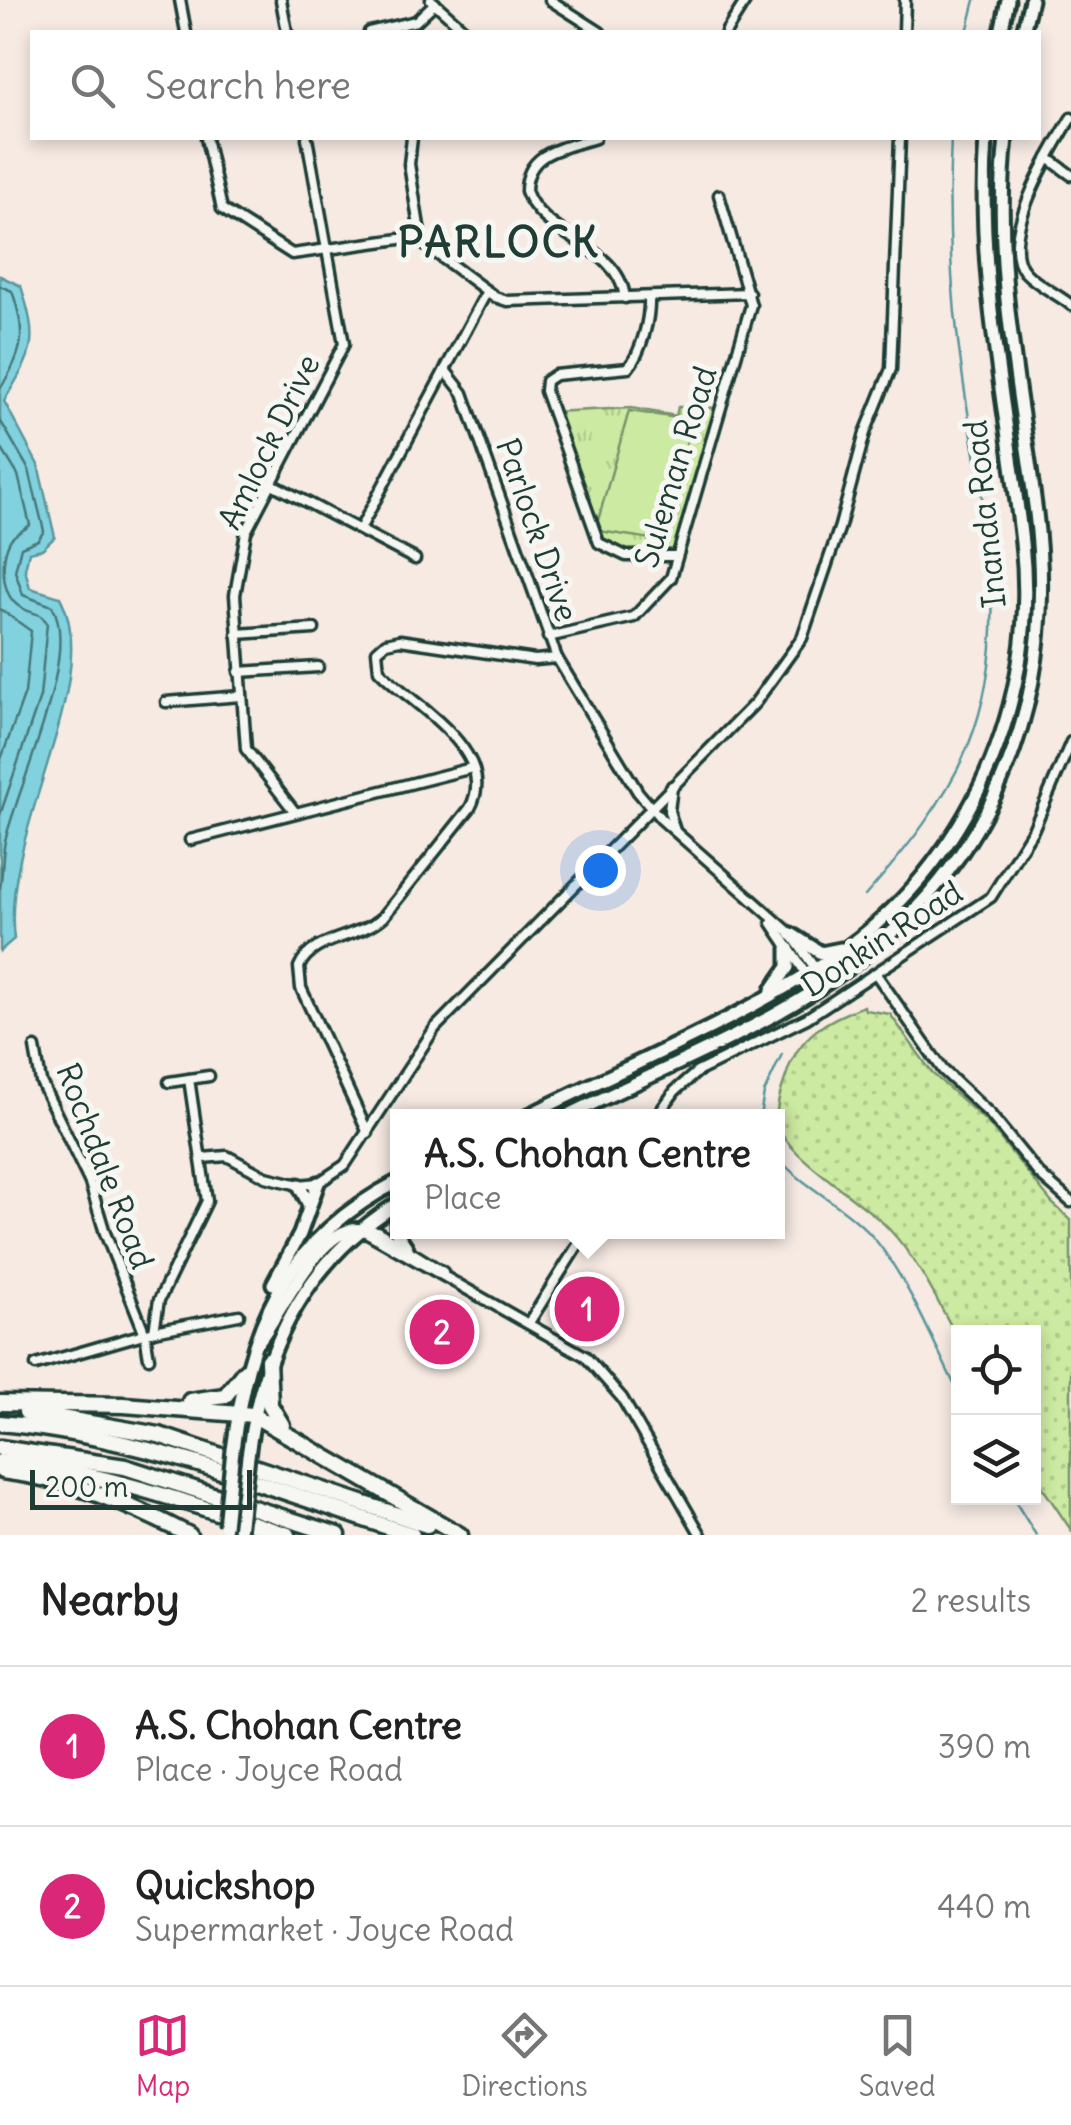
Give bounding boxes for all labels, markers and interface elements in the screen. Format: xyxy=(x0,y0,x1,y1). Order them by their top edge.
search box xyxy=(30,30,1041,140)
icon: search xyxy=(65,58,120,113)
text: Search here xyxy=(145,62,351,109)
district label: PARLOCK xyxy=(398,216,600,268)
street label: Amlock Drive xyxy=(209,348,329,536)
street label: Suleman Road xyxy=(625,361,726,573)
street label: Inanda Road xyxy=(954,418,1015,610)
street label: Parlock Drive xyxy=(487,433,588,627)
your location xyxy=(575,845,626,896)
street label: Donkin Road xyxy=(793,871,970,1006)
street label: Rochdale Road xyxy=(47,1057,163,1274)
popup xyxy=(390,1109,785,1239)
text: A.S. Chohan Centre xyxy=(424,1130,751,1177)
text: Place xyxy=(424,1177,501,1218)
pin: 1 xyxy=(554,1272,620,1346)
pin: 2 xyxy=(410,1294,474,1370)
map controls xyxy=(951,1325,1041,1505)
button: locate xyxy=(951,1325,1041,1415)
button: layers xyxy=(951,1415,1041,1505)
scale bar xyxy=(30,1465,252,1510)
text: 200 m xyxy=(45,1469,128,1505)
text: Nearby xyxy=(40,1574,179,1626)
text: 2 results xyxy=(911,1580,1031,1621)
text: A.S. Chohan Centre xyxy=(135,1702,462,1749)
text: 1 xyxy=(66,1726,79,1767)
text: 390 m xyxy=(938,1726,1031,1767)
text: Place · Joyce Road xyxy=(135,1749,403,1790)
text: Quickshop xyxy=(135,1862,315,1909)
text: 2 xyxy=(64,1886,81,1927)
text: 440 m xyxy=(937,1886,1031,1927)
text: Supermarket · Joyce Road xyxy=(135,1909,514,1950)
tab: Map xyxy=(135,2008,190,2104)
tab: Directions xyxy=(461,2008,588,2104)
tab: Saved xyxy=(859,2008,936,2104)

